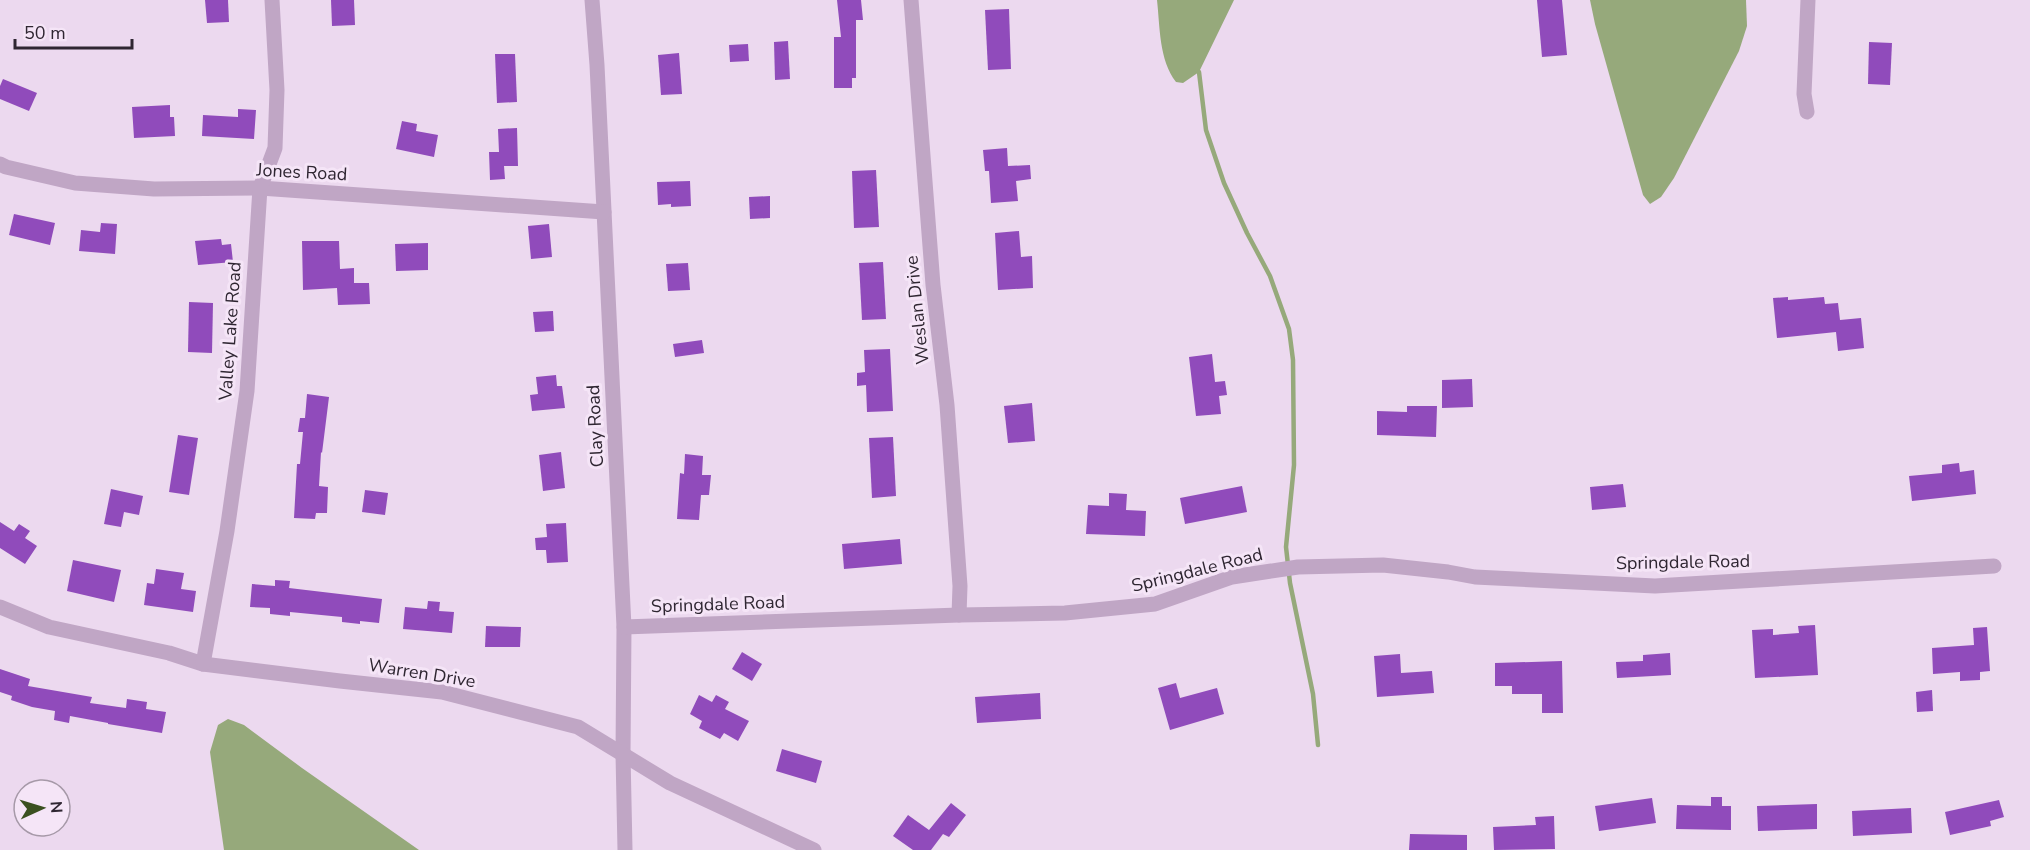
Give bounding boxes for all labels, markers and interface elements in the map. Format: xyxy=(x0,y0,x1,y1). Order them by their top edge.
scale bar xyxy=(15,12,132,50)
text: 50 m xyxy=(24,21,66,45)
street label: Jones Road xyxy=(255,158,348,186)
street label: Weslan Drive xyxy=(899,254,935,366)
street label: Valley Lake Road xyxy=(213,261,247,402)
street label: Clay Road xyxy=(581,384,609,468)
street label: Springdale Road xyxy=(1129,542,1265,598)
street label: Springdale Road xyxy=(1616,549,1750,575)
street label: Springdale Road xyxy=(650,590,786,618)
street label: Warren Drive xyxy=(367,653,477,693)
north arrow xyxy=(12,778,72,838)
text: N xyxy=(45,800,67,814)

